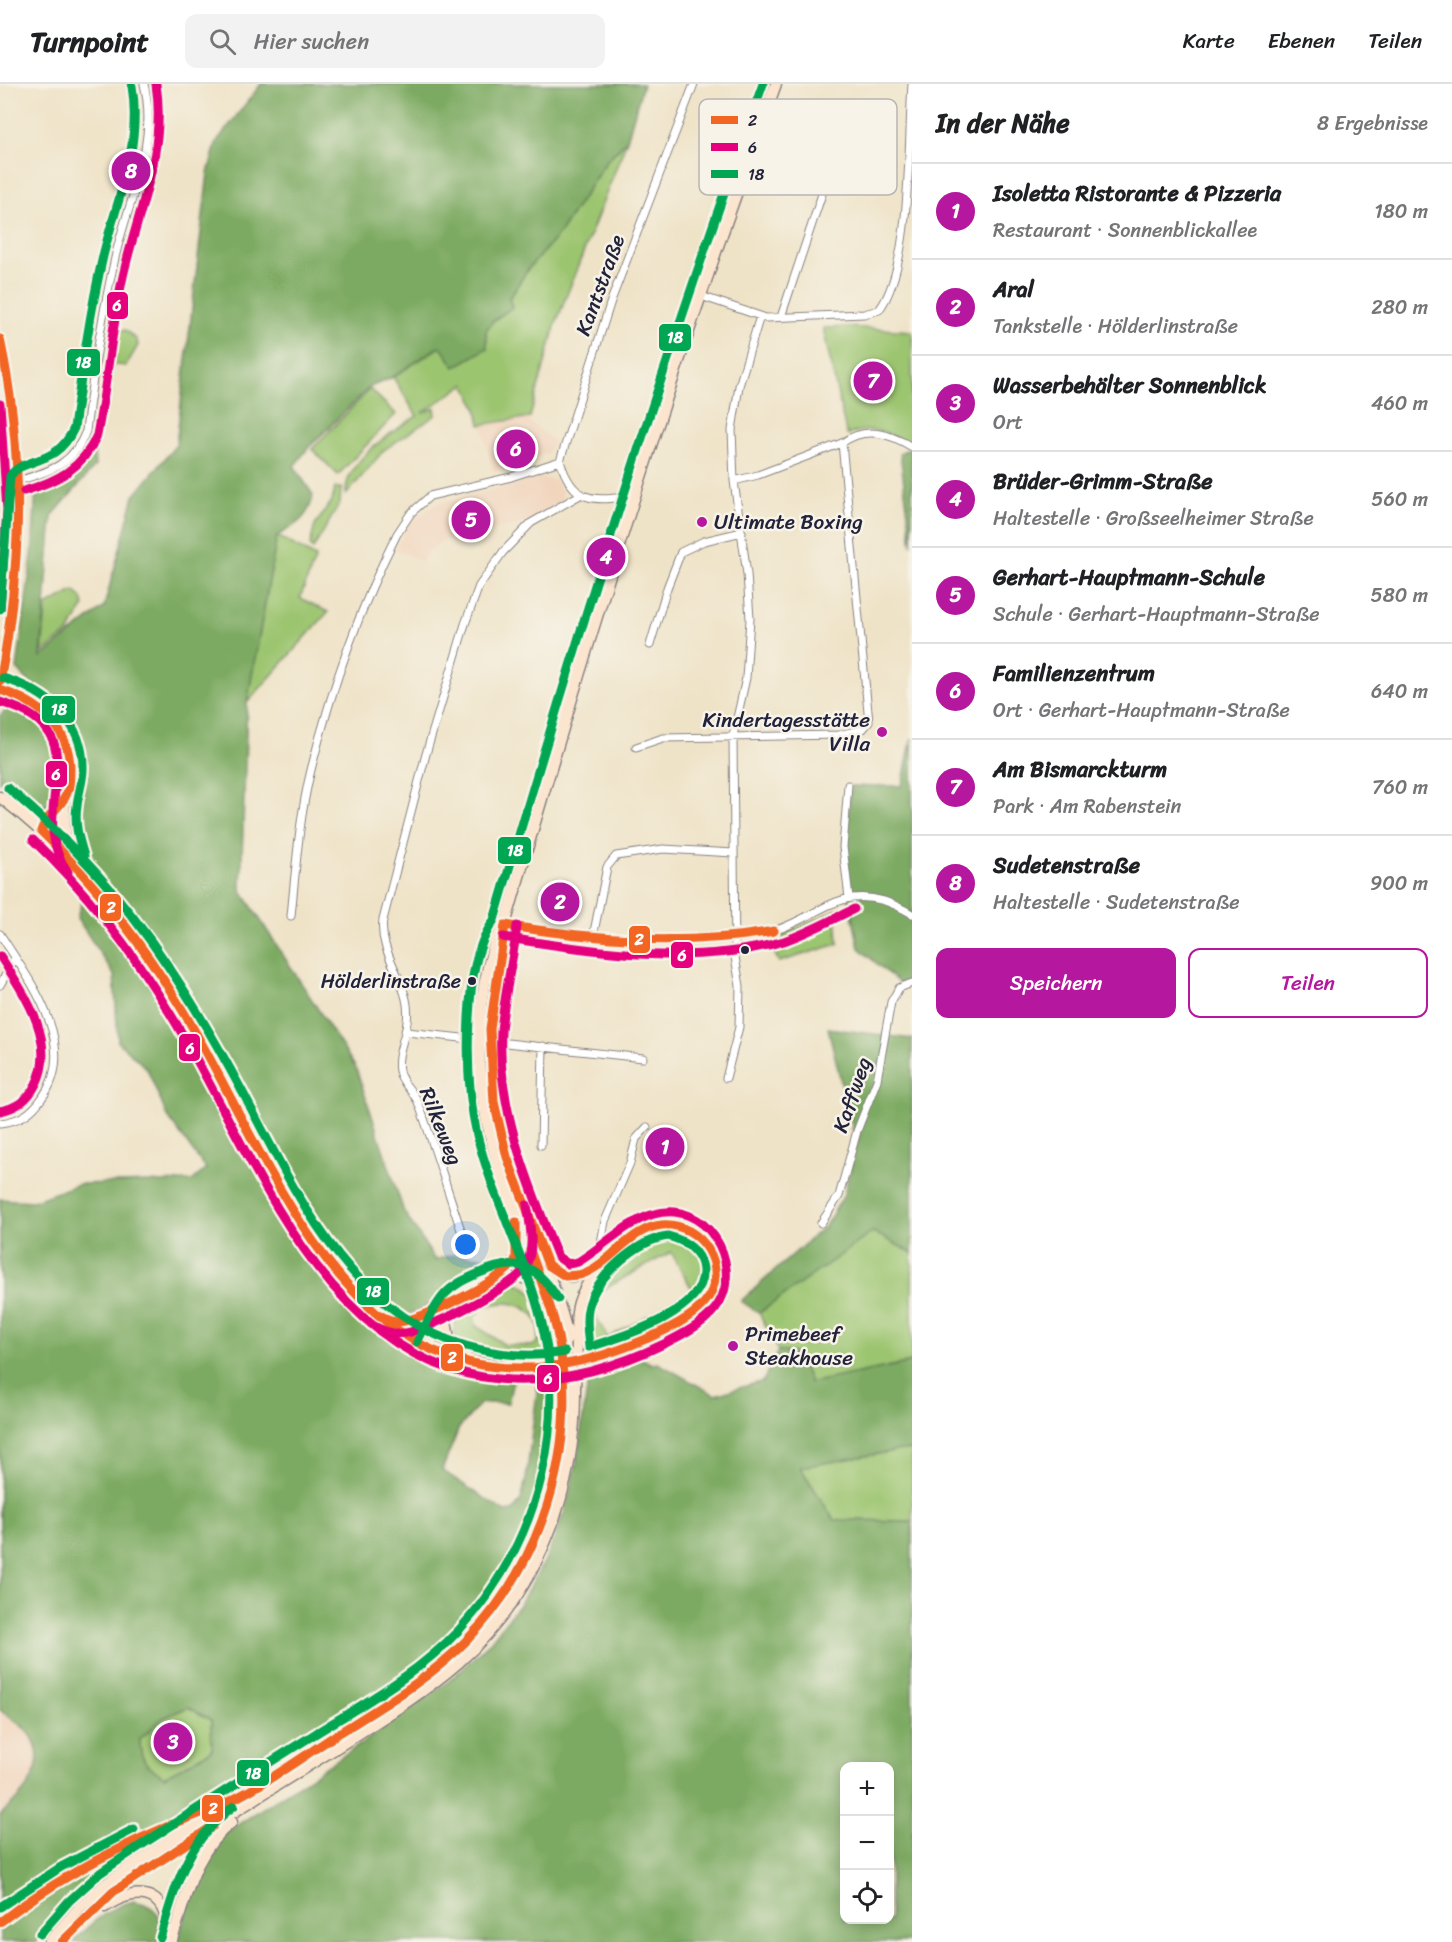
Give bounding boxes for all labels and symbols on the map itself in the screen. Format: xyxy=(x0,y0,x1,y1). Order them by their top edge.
legend xyxy=(699,99,897,195)
text: 2 xyxy=(748,106,757,135)
text: 6 xyxy=(748,133,757,162)
pin: 8 xyxy=(112,148,150,194)
text: 18 xyxy=(748,160,765,189)
street label: Kantstraße xyxy=(564,229,636,341)
line badge: 6 xyxy=(106,291,129,320)
text: 6 xyxy=(111,291,122,320)
line badge: 18 xyxy=(658,323,692,352)
text: 18 xyxy=(667,323,684,352)
line badge: 18 xyxy=(66,348,101,377)
text: 18 xyxy=(75,348,92,377)
pin: 7 xyxy=(854,358,892,404)
pin: 6 xyxy=(496,426,536,472)
pin: 5 xyxy=(452,498,490,542)
place label: Ultimate Boxing xyxy=(714,503,863,541)
marker: Ultimate Boxing xyxy=(695,515,709,529)
pin: 4 xyxy=(586,534,626,580)
line badge: 18 xyxy=(41,695,76,724)
text: 18 xyxy=(51,695,68,724)
place label: Kindertagesstätte Villa xyxy=(702,701,870,763)
marker: Kindertagesstätte Villa xyxy=(875,725,889,739)
line badge: 6 xyxy=(45,760,68,788)
text: 6 xyxy=(50,760,61,789)
line badge: 18 xyxy=(497,836,532,865)
text: 18 xyxy=(507,836,524,865)
pin: 2 xyxy=(540,880,580,924)
line badge: 2 xyxy=(99,893,122,922)
text: 2 xyxy=(105,893,116,922)
line badge: 2 xyxy=(628,925,651,954)
text: 2 xyxy=(633,925,644,954)
line badge: 6 xyxy=(670,941,694,969)
text: 6 xyxy=(676,941,687,970)
unlabelled marker xyxy=(739,944,751,956)
place label: Hölderlinstraße xyxy=(321,964,461,999)
marker: Hölderlinstraße xyxy=(466,975,478,987)
line badge: 6 xyxy=(178,1033,201,1062)
text: 6 xyxy=(184,1034,195,1063)
street label: Kaffweg xyxy=(821,1052,883,1138)
street label: Rilkeweg xyxy=(408,1081,474,1171)
pin: 1 xyxy=(646,1124,684,1170)
your location xyxy=(451,1230,480,1259)
line badge: 18 xyxy=(356,1277,390,1306)
text: 18 xyxy=(365,1277,382,1306)
place label: Primebeef Steakhouse xyxy=(745,1315,853,1377)
marker: Primebeef Steakhouse xyxy=(726,1339,740,1353)
line badge: 2 xyxy=(440,1343,464,1372)
text: 2 xyxy=(446,1343,457,1372)
line badge: 6 xyxy=(536,1364,560,1393)
text: 6 xyxy=(542,1364,553,1393)
pin: 3 xyxy=(154,1720,192,1764)
line badge: 18 xyxy=(236,1759,270,1787)
text: 18 xyxy=(245,1759,262,1788)
line badge: 2 xyxy=(201,1794,224,1823)
text: 2 xyxy=(207,1794,218,1823)

